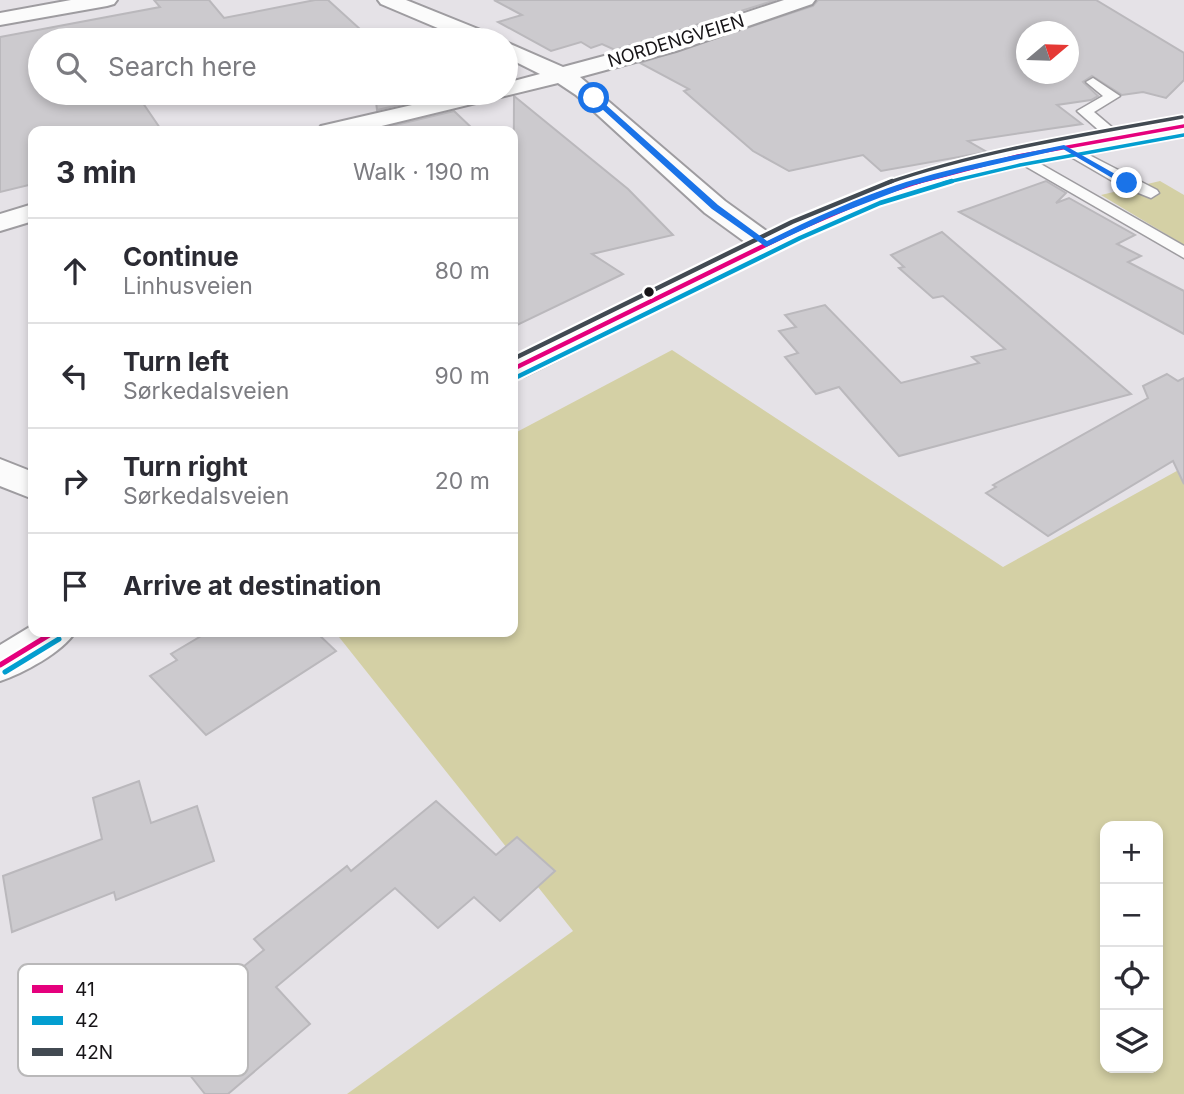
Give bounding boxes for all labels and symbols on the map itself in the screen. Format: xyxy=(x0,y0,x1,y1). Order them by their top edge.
street label: NORDENGVEIEN xyxy=(605,10,747,71)
north arrow xyxy=(1016,21,1079,84)
route start xyxy=(578,82,609,113)
route end xyxy=(1111,167,1142,198)
unlabelled marker xyxy=(642,285,656,299)
legend xyxy=(18,964,248,1076)
text: 41 xyxy=(75,978,95,1001)
text: 42 xyxy=(75,1009,99,1032)
text: 42N xyxy=(75,1041,113,1064)

